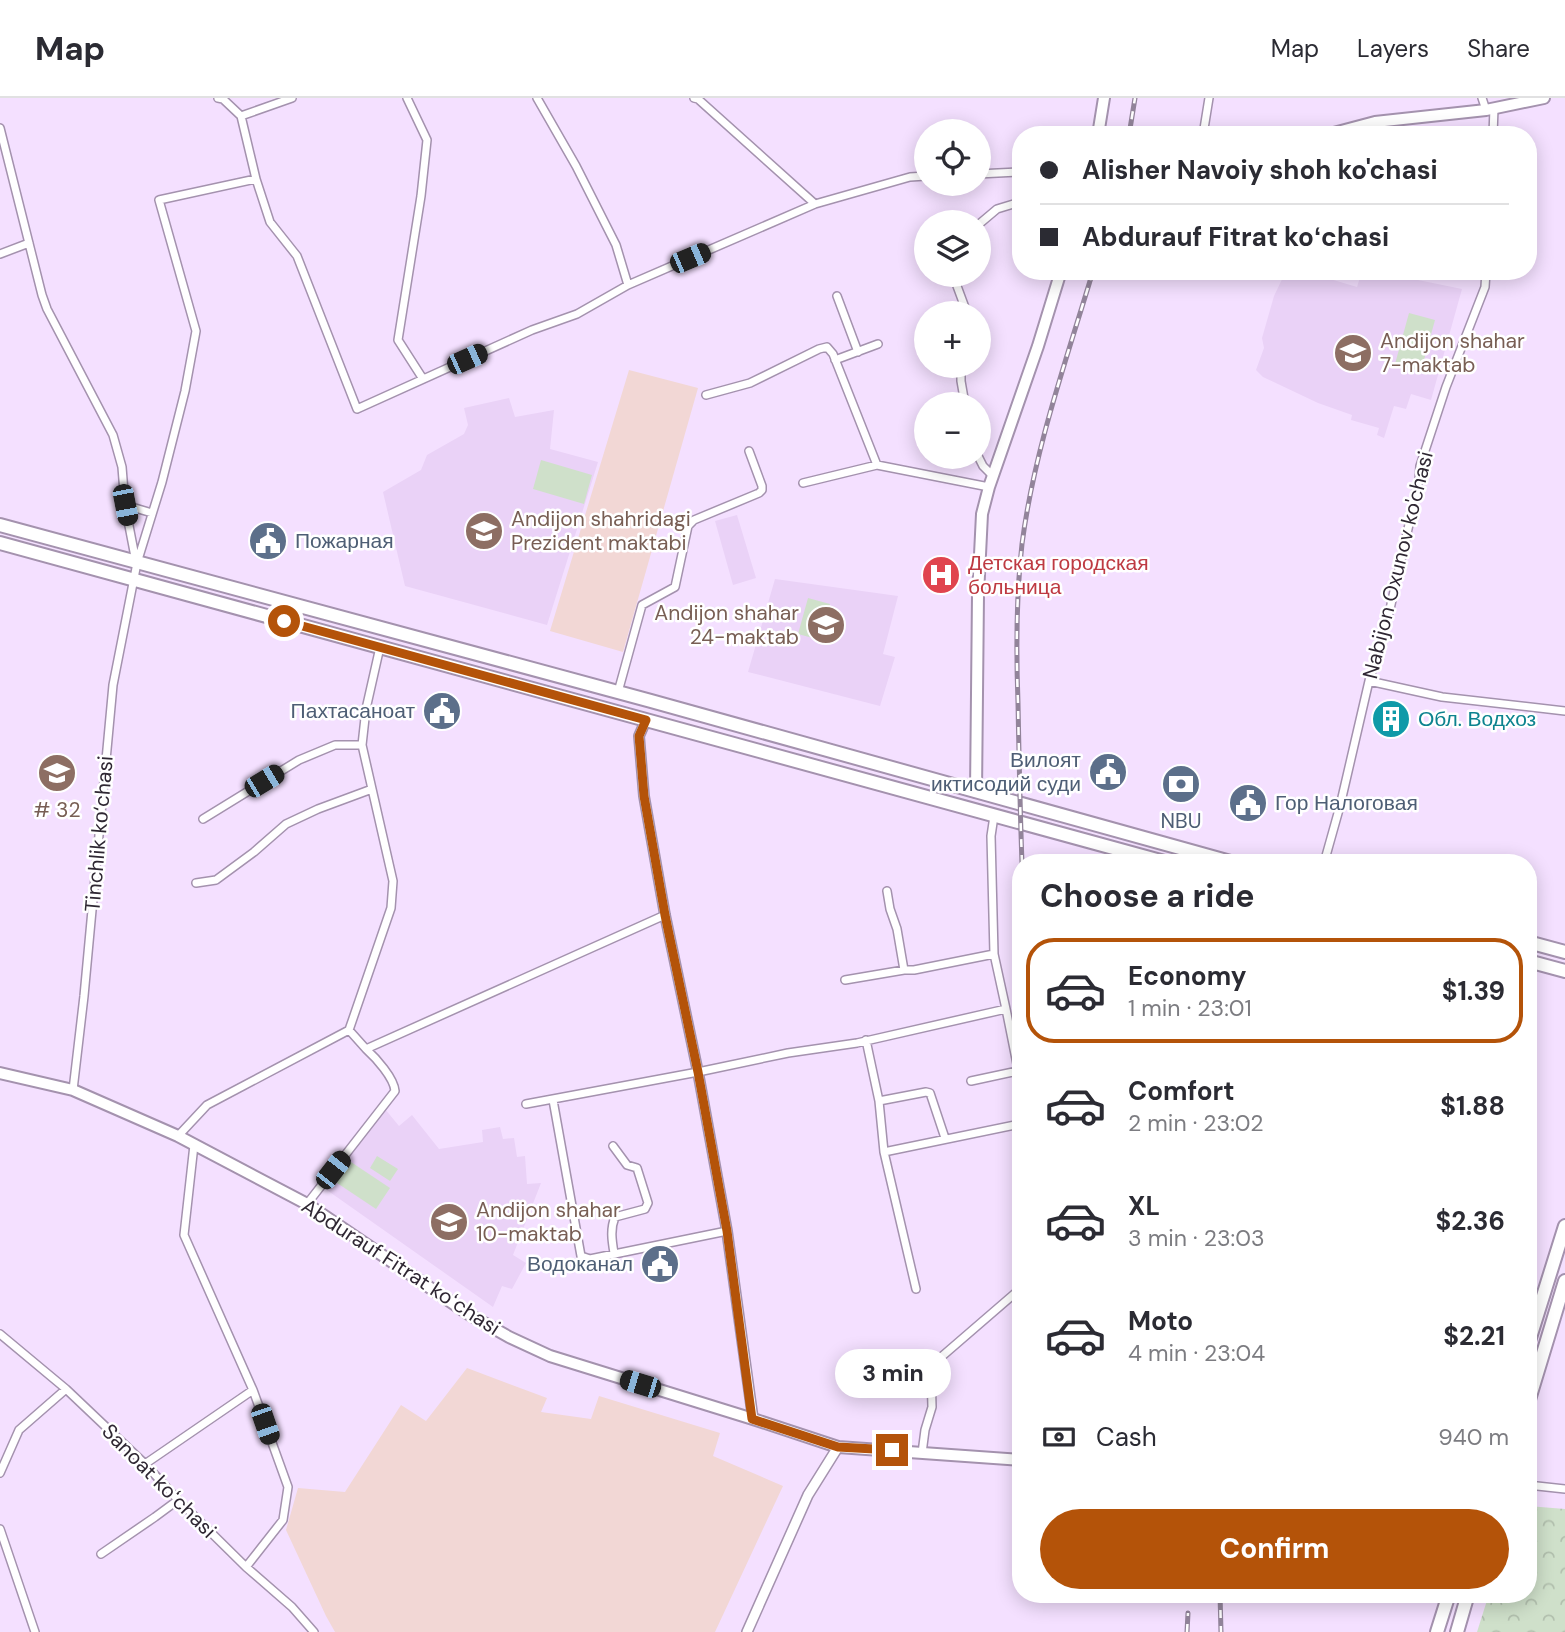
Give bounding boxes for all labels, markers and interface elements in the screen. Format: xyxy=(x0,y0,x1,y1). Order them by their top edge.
text: Map xyxy=(35,27,105,70)
text: Map xyxy=(1271,33,1319,64)
text: Layers xyxy=(1357,33,1429,64)
text: Share xyxy=(1467,33,1530,64)
map controls xyxy=(914,119,991,469)
button: locate xyxy=(914,119,991,196)
text: Alisher Navoiy shoh ko'chasi xyxy=(1082,153,1438,187)
button: layers xyxy=(914,210,991,287)
text: Abdurauf Fitrat koʻchasi xyxy=(1082,220,1389,254)
car xyxy=(667,240,714,276)
button: + xyxy=(914,301,991,378)
place label: Andijon shahar 7-maktab xyxy=(1380,327,1525,379)
school or university icon: Andijon shahar 7-maktab xyxy=(1332,332,1374,374)
car xyxy=(444,341,491,377)
button: − xyxy=(914,392,991,469)
street label: Nabijon Oxunov ko'chasi xyxy=(1356,448,1440,682)
car xyxy=(111,482,140,528)
place label: Andijon shahridagi Prezident maktabi xyxy=(511,505,691,557)
school or university icon: Andijon shahridagi Prezident maktabi xyxy=(463,510,505,552)
public building icon: Пожарная xyxy=(247,520,289,562)
place label: Пожарная xyxy=(295,527,394,555)
place label: Детская городская больница xyxy=(968,549,1149,601)
hospital icon: Детская городская больница xyxy=(920,554,962,596)
place label: Andijon shahar 24-maktab xyxy=(654,599,799,651)
school or university icon: Andijon shahar 24-maktab xyxy=(805,604,847,646)
route start xyxy=(268,605,300,637)
public building icon: Пахтасаноат xyxy=(421,690,463,732)
place label: Пахтасаноат xyxy=(291,697,415,725)
building icon: Обл. Водхоз xyxy=(1370,698,1412,740)
place label: Обл. Водхоз xyxy=(1418,705,1536,733)
place label: Вилоят иктисодий суди xyxy=(931,746,1081,798)
public building icon: Вилоят иктисодий суди xyxy=(1087,751,1129,793)
school or university icon: # 32 xyxy=(36,752,78,794)
street label: Tinchlik kо‘chasi xyxy=(78,755,120,913)
car xyxy=(241,761,288,801)
bank icon: NBU xyxy=(1160,763,1202,805)
public building icon: Гор Налоговая xyxy=(1227,782,1269,824)
place label: Гор Налоговая xyxy=(1275,789,1418,817)
place label: # 32 xyxy=(34,796,80,824)
place label: NBU xyxy=(1161,807,1201,835)
text: Choose a ride xyxy=(1040,875,1255,917)
icon: car xyxy=(1044,959,1107,1022)
text: Economy xyxy=(1128,959,1246,993)
text: $1.39 xyxy=(1442,974,1505,1008)
text: 1 min · 23:01 xyxy=(1128,993,1252,1023)
icon: car xyxy=(1044,1074,1107,1137)
text: Comfort xyxy=(1128,1074,1234,1108)
text: $1.88 xyxy=(1440,1089,1505,1123)
text: 2 min · 23:02 xyxy=(1128,1108,1264,1138)
car xyxy=(312,1147,355,1193)
icon: car xyxy=(1044,1189,1107,1252)
text: XL xyxy=(1128,1189,1160,1223)
street label: Abdurauf Fitrat koʻchasi xyxy=(296,1192,506,1342)
place label: Andijon shahar 10-maktab xyxy=(476,1196,621,1248)
school or university icon: Andijon shahar 10-maktab xyxy=(428,1201,470,1243)
text: $2.36 xyxy=(1436,1204,1505,1238)
text: 3 min · 23:03 xyxy=(1128,1223,1265,1253)
public building icon: Водоканал xyxy=(639,1243,681,1285)
place label: Водоканал xyxy=(527,1250,633,1278)
icon: car xyxy=(1044,1304,1107,1367)
text: Moto xyxy=(1128,1304,1193,1338)
text: $2.21 xyxy=(1443,1319,1505,1353)
text: 4 min · 23:04 xyxy=(1128,1338,1265,1368)
callout: 3 min xyxy=(834,1348,950,1398)
text: 3 min xyxy=(862,1358,924,1388)
car xyxy=(617,1368,664,1400)
car xyxy=(249,1401,282,1447)
street label: Sanoat koʻchasi xyxy=(96,1418,222,1544)
icon: cash xyxy=(1040,1418,1078,1456)
text: Cash xyxy=(1096,1420,1157,1454)
text: 940 m xyxy=(1438,1422,1509,1452)
route end xyxy=(876,1434,908,1466)
button: Confirm xyxy=(1040,1509,1509,1589)

